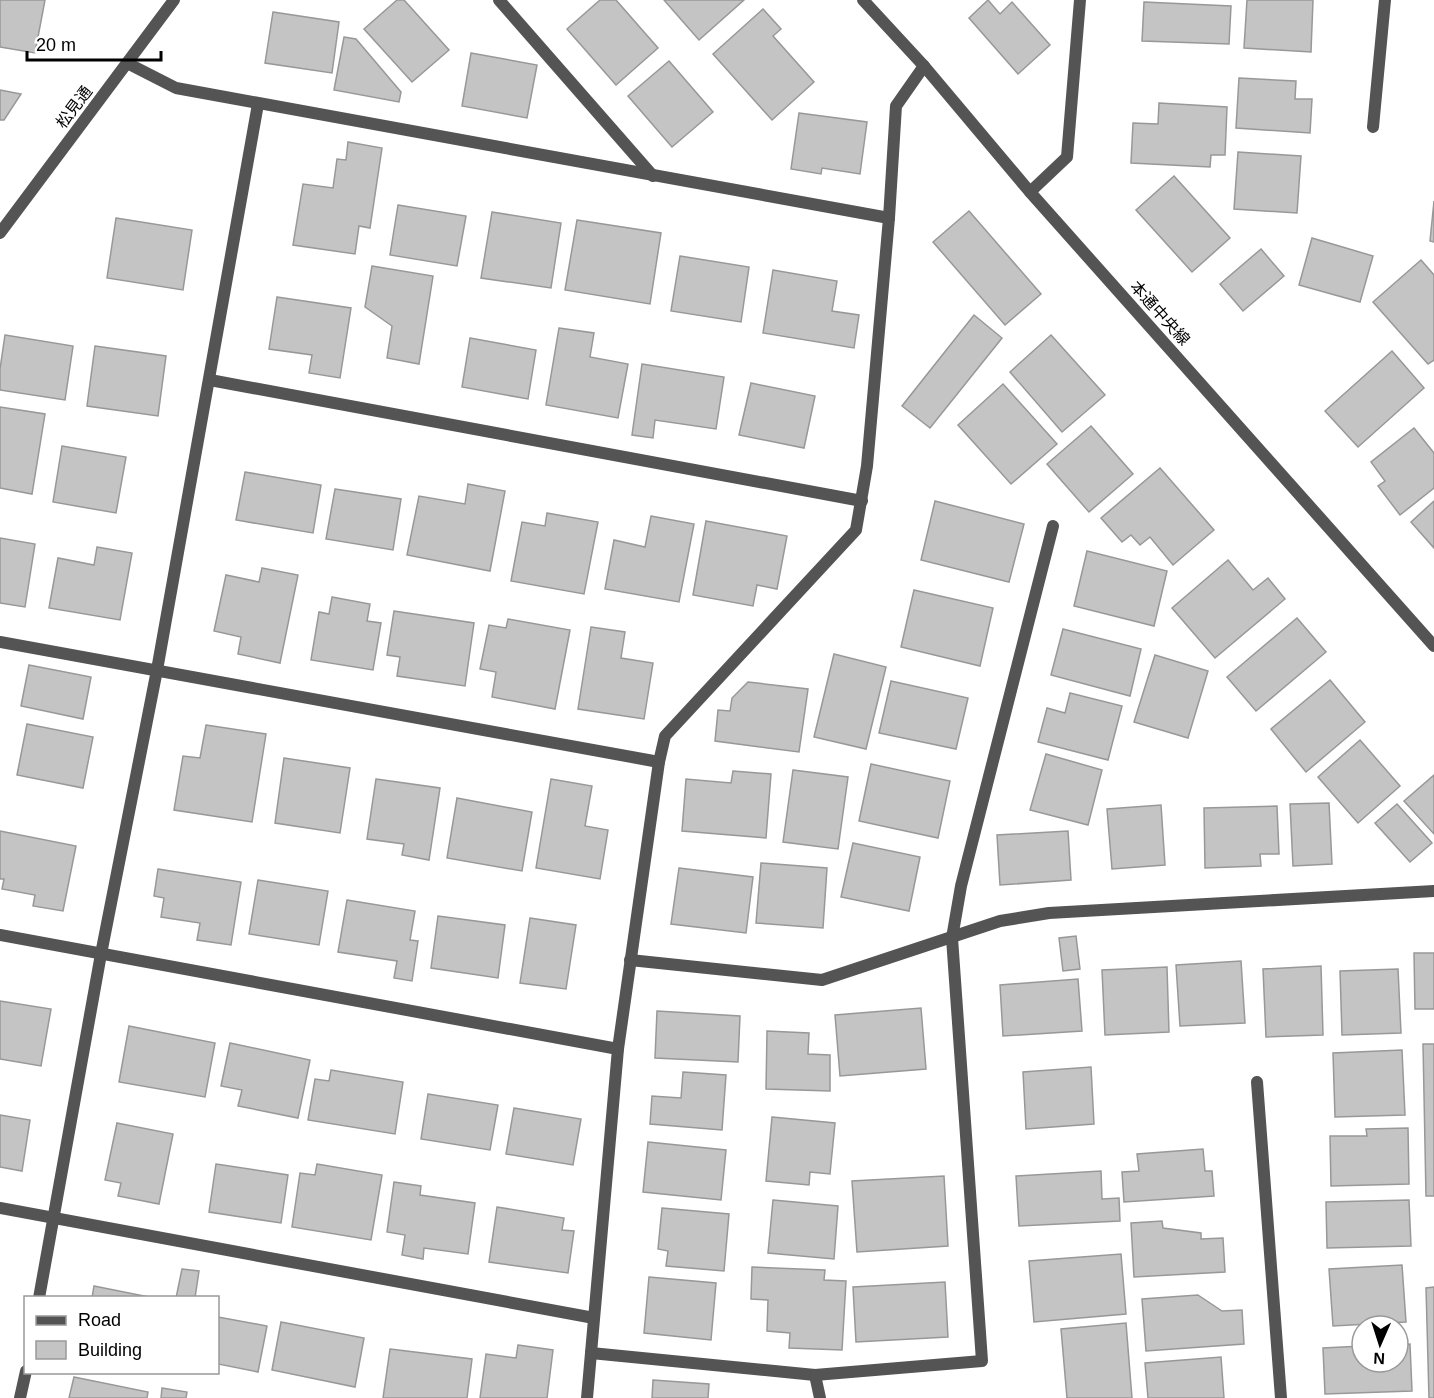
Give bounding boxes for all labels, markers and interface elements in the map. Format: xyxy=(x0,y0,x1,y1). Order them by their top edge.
scale bar xyxy=(27,24,160,62)
text: 20 m xyxy=(36,35,76,55)
street label: 松見通 xyxy=(53,83,95,131)
street label: 本通中央線 xyxy=(1127,278,1193,348)
legend xyxy=(24,1296,219,1374)
text: Road xyxy=(78,1310,121,1330)
north arrow xyxy=(1350,1314,1410,1374)
text: Building xyxy=(78,1340,142,1360)
text: N xyxy=(1373,1350,1385,1367)

